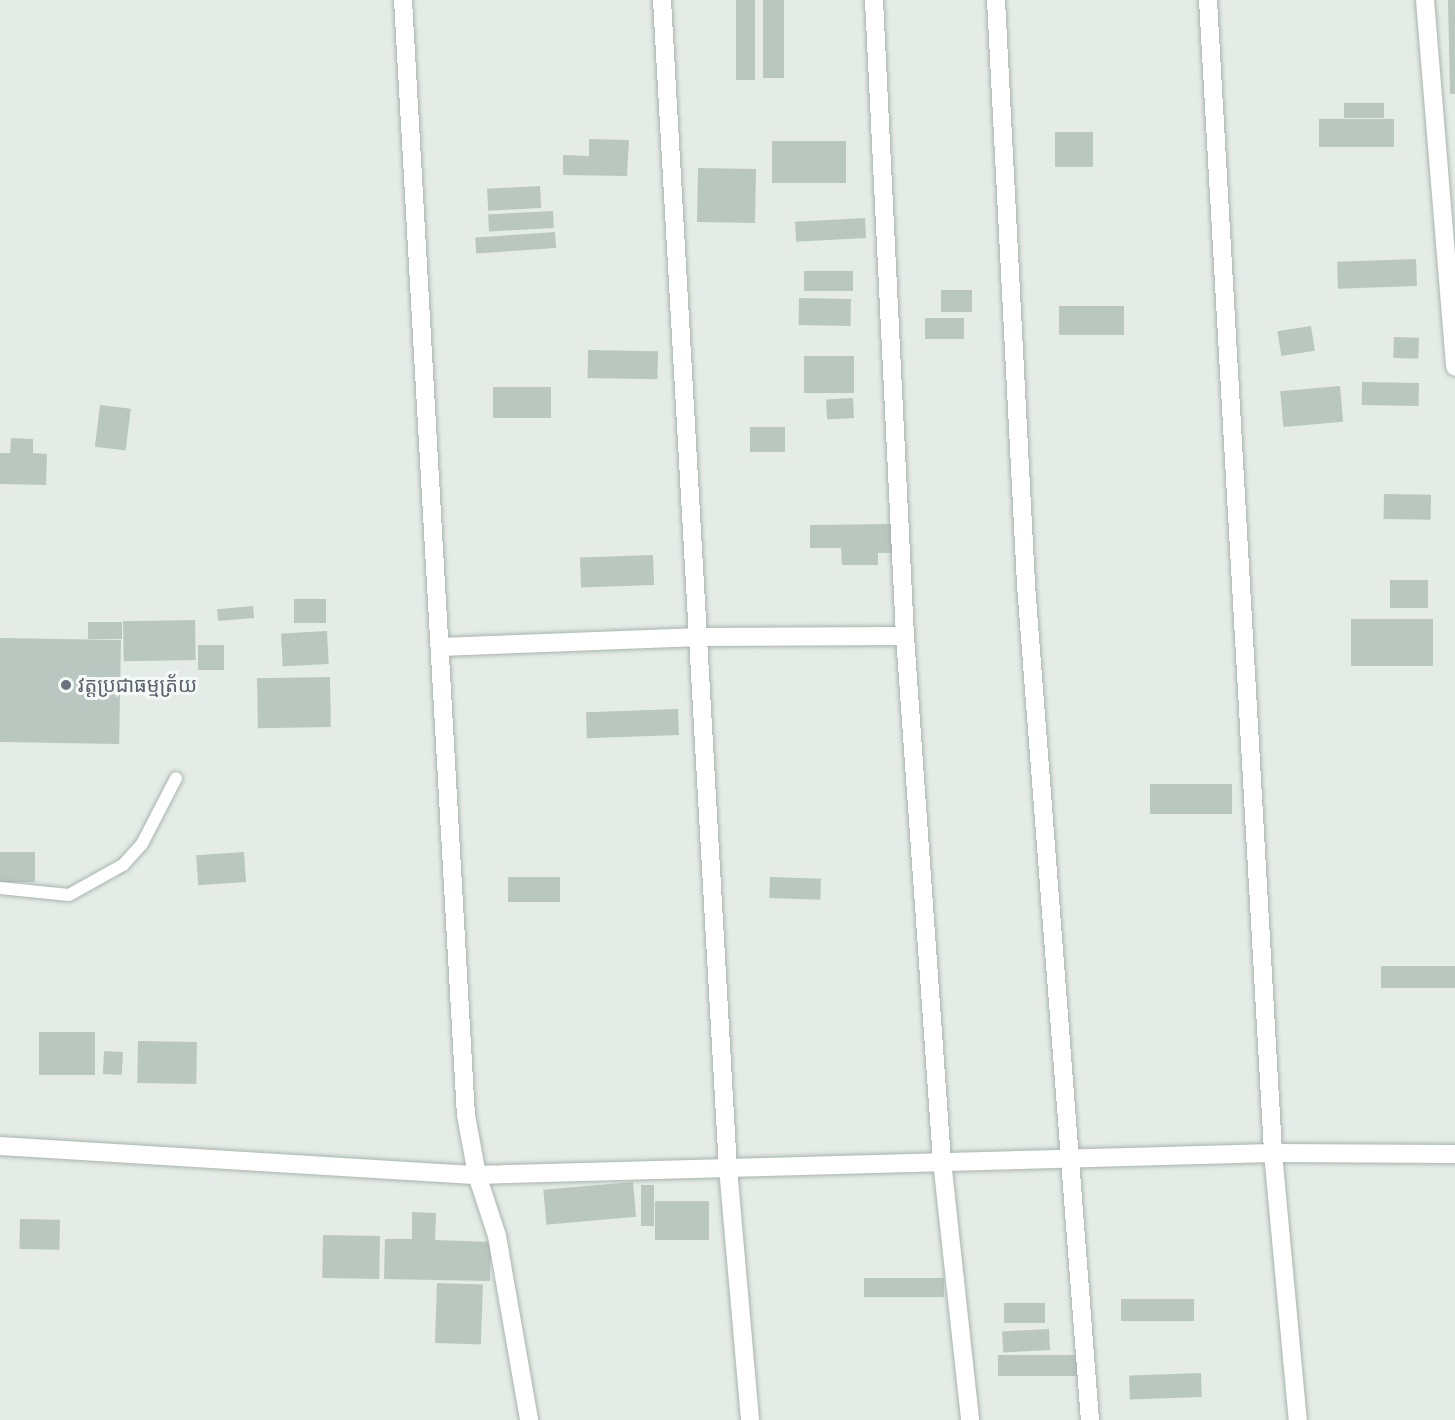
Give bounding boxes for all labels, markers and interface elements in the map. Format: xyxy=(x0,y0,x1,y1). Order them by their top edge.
place label: វត្តប្រជាធម្មត្រ័យ xyxy=(78,673,197,697)
marker: វត្តប្រជាធម្មត្រ័យ xyxy=(59,678,73,692)

